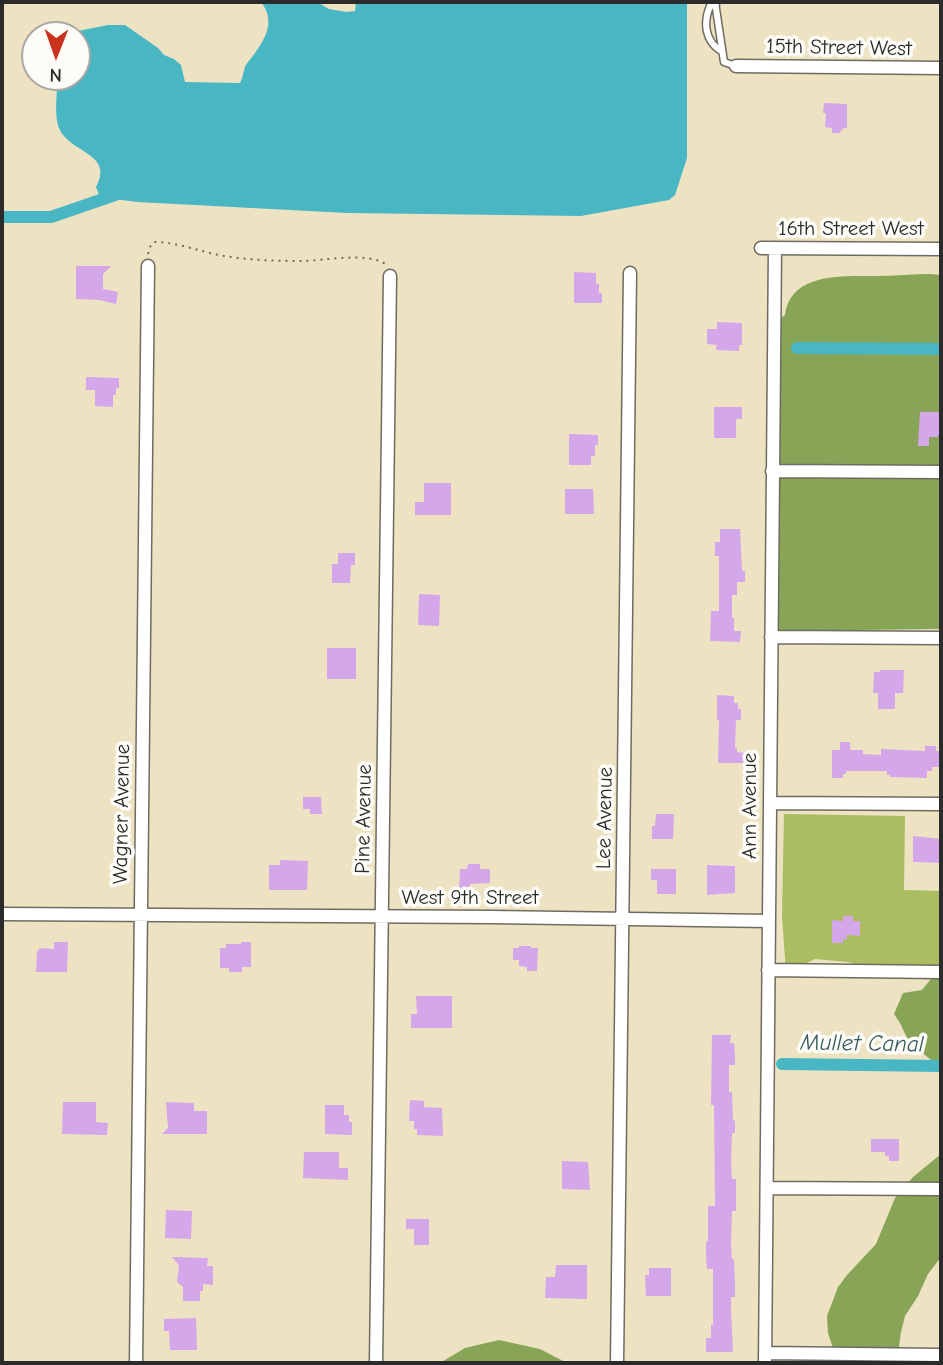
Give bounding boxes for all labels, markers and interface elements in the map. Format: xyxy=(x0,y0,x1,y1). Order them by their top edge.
north arrow xyxy=(21,21,91,91)
street label: 15th Street West xyxy=(766,34,912,62)
text: N xyxy=(49,64,62,86)
street label: 16th Street West xyxy=(778,216,924,242)
street label: Wagner Avenue xyxy=(108,744,136,884)
street label: Ann Avenue xyxy=(737,753,763,859)
street label: Pine Avenue xyxy=(350,764,378,874)
street label: Lee Avenue xyxy=(592,767,618,869)
street label: West 9th Street xyxy=(401,885,539,911)
water label: Mullet Canal xyxy=(800,1029,924,1059)

